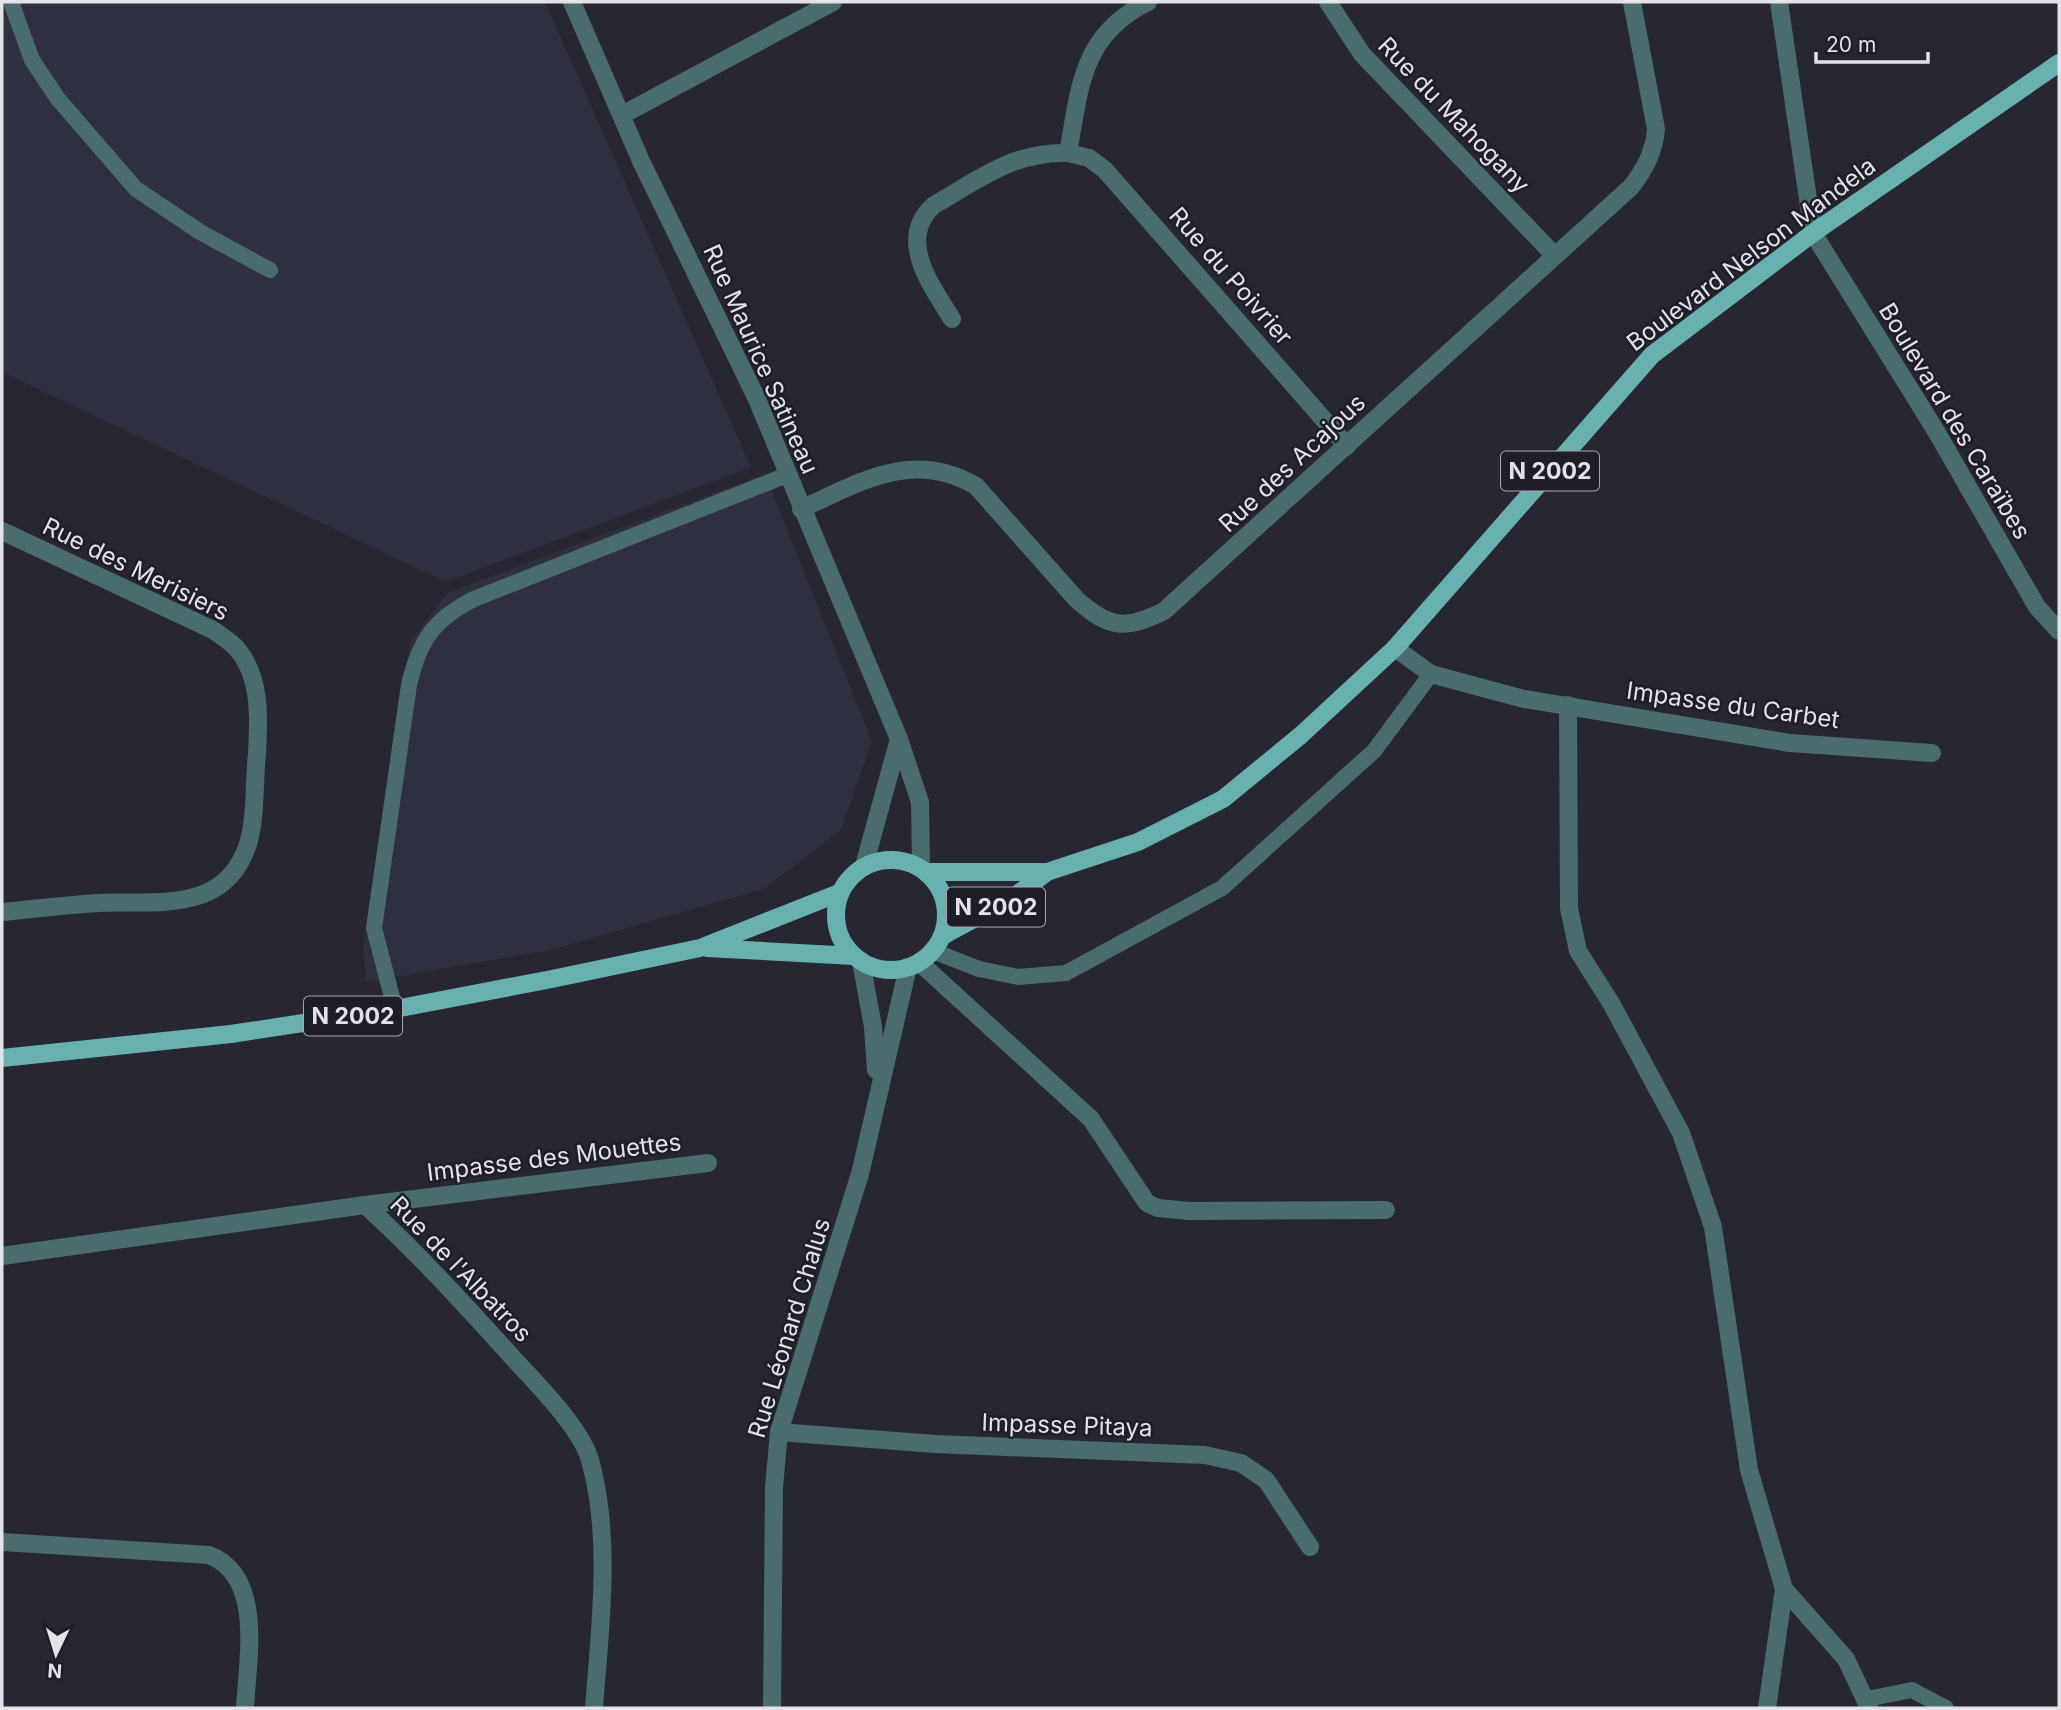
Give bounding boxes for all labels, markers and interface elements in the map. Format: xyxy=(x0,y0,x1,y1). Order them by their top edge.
scale bar xyxy=(1816,21,1928,65)
street label: Rue du Mahogany xyxy=(1372,31,1536,199)
text: 20 m xyxy=(1826,32,1876,57)
street label: Boulevard Nelson Mandela xyxy=(1621,151,1881,357)
street label: Rue du Poivrier xyxy=(1163,201,1299,351)
street label: Rue Maurice Satineau xyxy=(697,240,825,478)
street label: Boulevard des Caraïbes xyxy=(1873,298,2037,544)
street label: Rue des Acajous xyxy=(1213,388,1371,538)
road number: N 2002 xyxy=(1501,452,1599,491)
street label: Rue des Merisiers xyxy=(38,511,234,627)
street label: Impasse du Carbet xyxy=(1625,676,1841,734)
road number: N 2002 xyxy=(947,888,1045,926)
road number: N 2002 xyxy=(304,996,402,1036)
street label: Impasse des Mouettes xyxy=(425,1127,683,1187)
street label: Rue de l'Albatros xyxy=(384,1190,538,1348)
street label: Rue Léonard Chalus xyxy=(742,1215,836,1441)
street label: Impasse Pitaya xyxy=(981,1408,1153,1442)
north arrow xyxy=(21,1619,91,1689)
text: N xyxy=(47,1658,63,1682)

